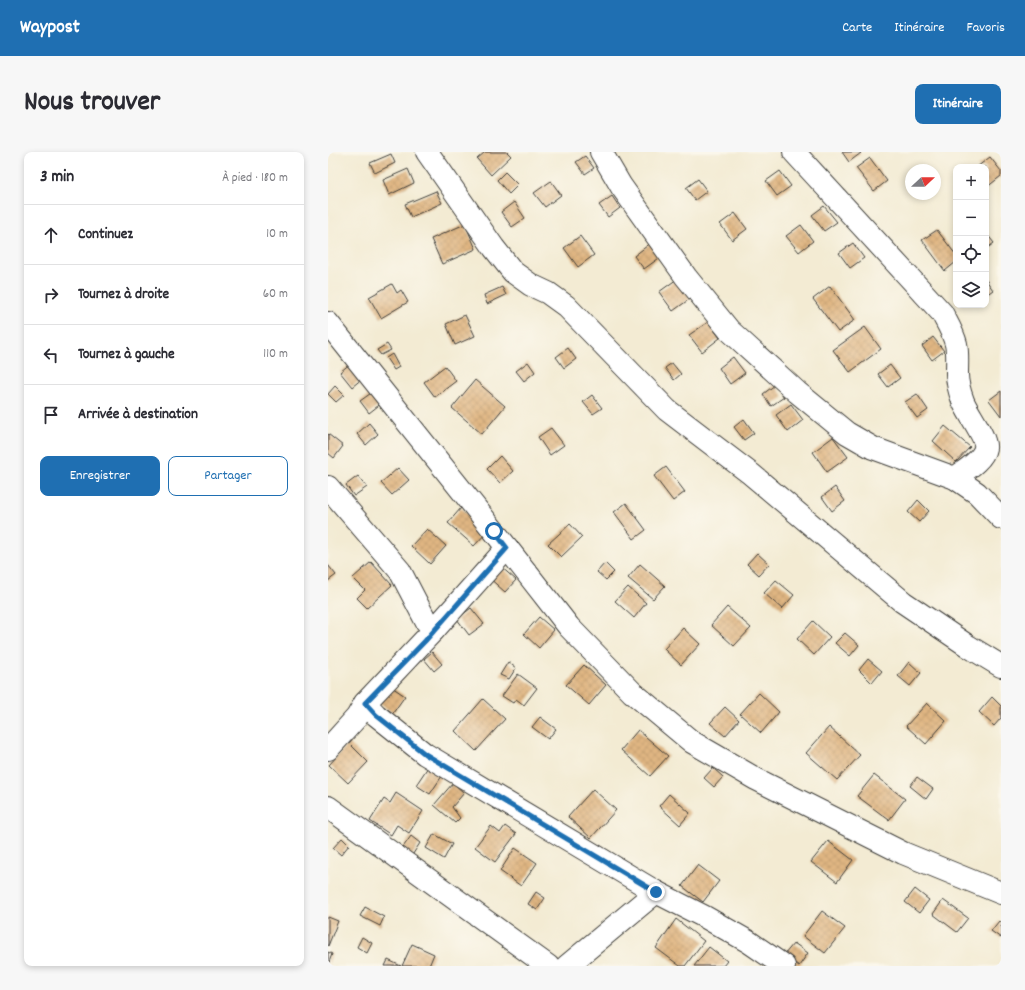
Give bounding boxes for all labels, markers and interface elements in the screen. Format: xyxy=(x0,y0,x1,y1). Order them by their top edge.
text: Waypost xyxy=(20,15,80,42)
text: Carte xyxy=(842,18,872,38)
text: Itinéraire xyxy=(894,18,944,38)
text: Favoris xyxy=(966,18,1005,38)
text: Nous trouver xyxy=(24,84,160,124)
button: Itinéraire xyxy=(915,84,1001,124)
north arrow xyxy=(905,164,941,200)
map controls xyxy=(953,164,989,308)
button: + xyxy=(953,164,989,200)
text: 3 min xyxy=(40,166,74,190)
text: À pied · 180 m xyxy=(222,169,288,188)
button: − xyxy=(953,200,989,236)
icon: ahead xyxy=(40,224,62,246)
text: Continuez xyxy=(78,224,133,246)
text: 10 m xyxy=(266,225,288,244)
button: locate xyxy=(953,236,989,272)
button: layers xyxy=(953,272,989,308)
icon: right xyxy=(40,284,62,306)
text: Tournez à droite xyxy=(78,284,169,306)
text: 60 m xyxy=(263,285,288,304)
icon: left xyxy=(40,344,62,366)
text: Tournez à gauche xyxy=(78,344,175,366)
text: 110 m xyxy=(263,345,288,364)
icon: arrive xyxy=(40,404,62,426)
text: Arrivée à destination xyxy=(78,404,198,426)
button: Enregistrer xyxy=(40,456,160,496)
button: Partager xyxy=(168,456,288,496)
route start xyxy=(485,522,503,540)
route end xyxy=(647,883,665,901)

